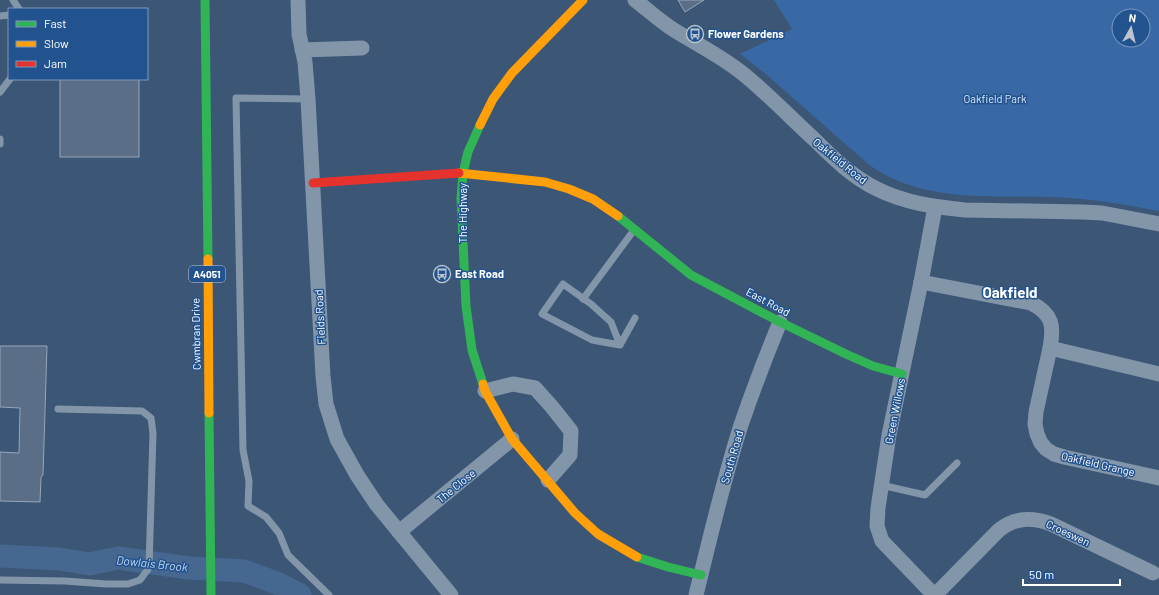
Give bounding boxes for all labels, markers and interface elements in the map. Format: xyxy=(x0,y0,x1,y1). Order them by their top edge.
legend xyxy=(8,8,148,80)
north arrow xyxy=(1111,8,1151,48)
text: N xyxy=(1128,11,1137,25)
text: Fast xyxy=(44,16,67,30)
bus stop icon: Flower Gardens xyxy=(685,24,705,44)
place label: Flower Gardens xyxy=(708,27,784,40)
text: Slow xyxy=(44,36,69,50)
text: Jam xyxy=(44,56,67,70)
park label: Oakfield Park xyxy=(964,92,1027,105)
street label: Oakfield Road xyxy=(811,135,870,186)
street label: The Highway xyxy=(456,183,469,243)
bus stop icon: East Road xyxy=(432,264,452,284)
road number: A4051 xyxy=(189,266,225,282)
place label: East Road xyxy=(455,267,504,280)
district label: Oakfield xyxy=(982,283,1038,301)
street label: East Road xyxy=(744,285,793,319)
street label: Fields Road xyxy=(312,289,327,345)
street label: Cwmbran Drive xyxy=(188,298,203,370)
street label: Green Willows xyxy=(882,377,907,445)
street label: South Road xyxy=(718,429,745,485)
street label: Oakfield Grange xyxy=(1060,449,1136,478)
street label: The Close xyxy=(434,466,478,505)
street label: Croeswen xyxy=(1044,517,1092,548)
water label: Dowlais Brook xyxy=(116,552,189,574)
scale bar xyxy=(1023,561,1120,587)
text: 50 m xyxy=(1029,567,1054,581)

